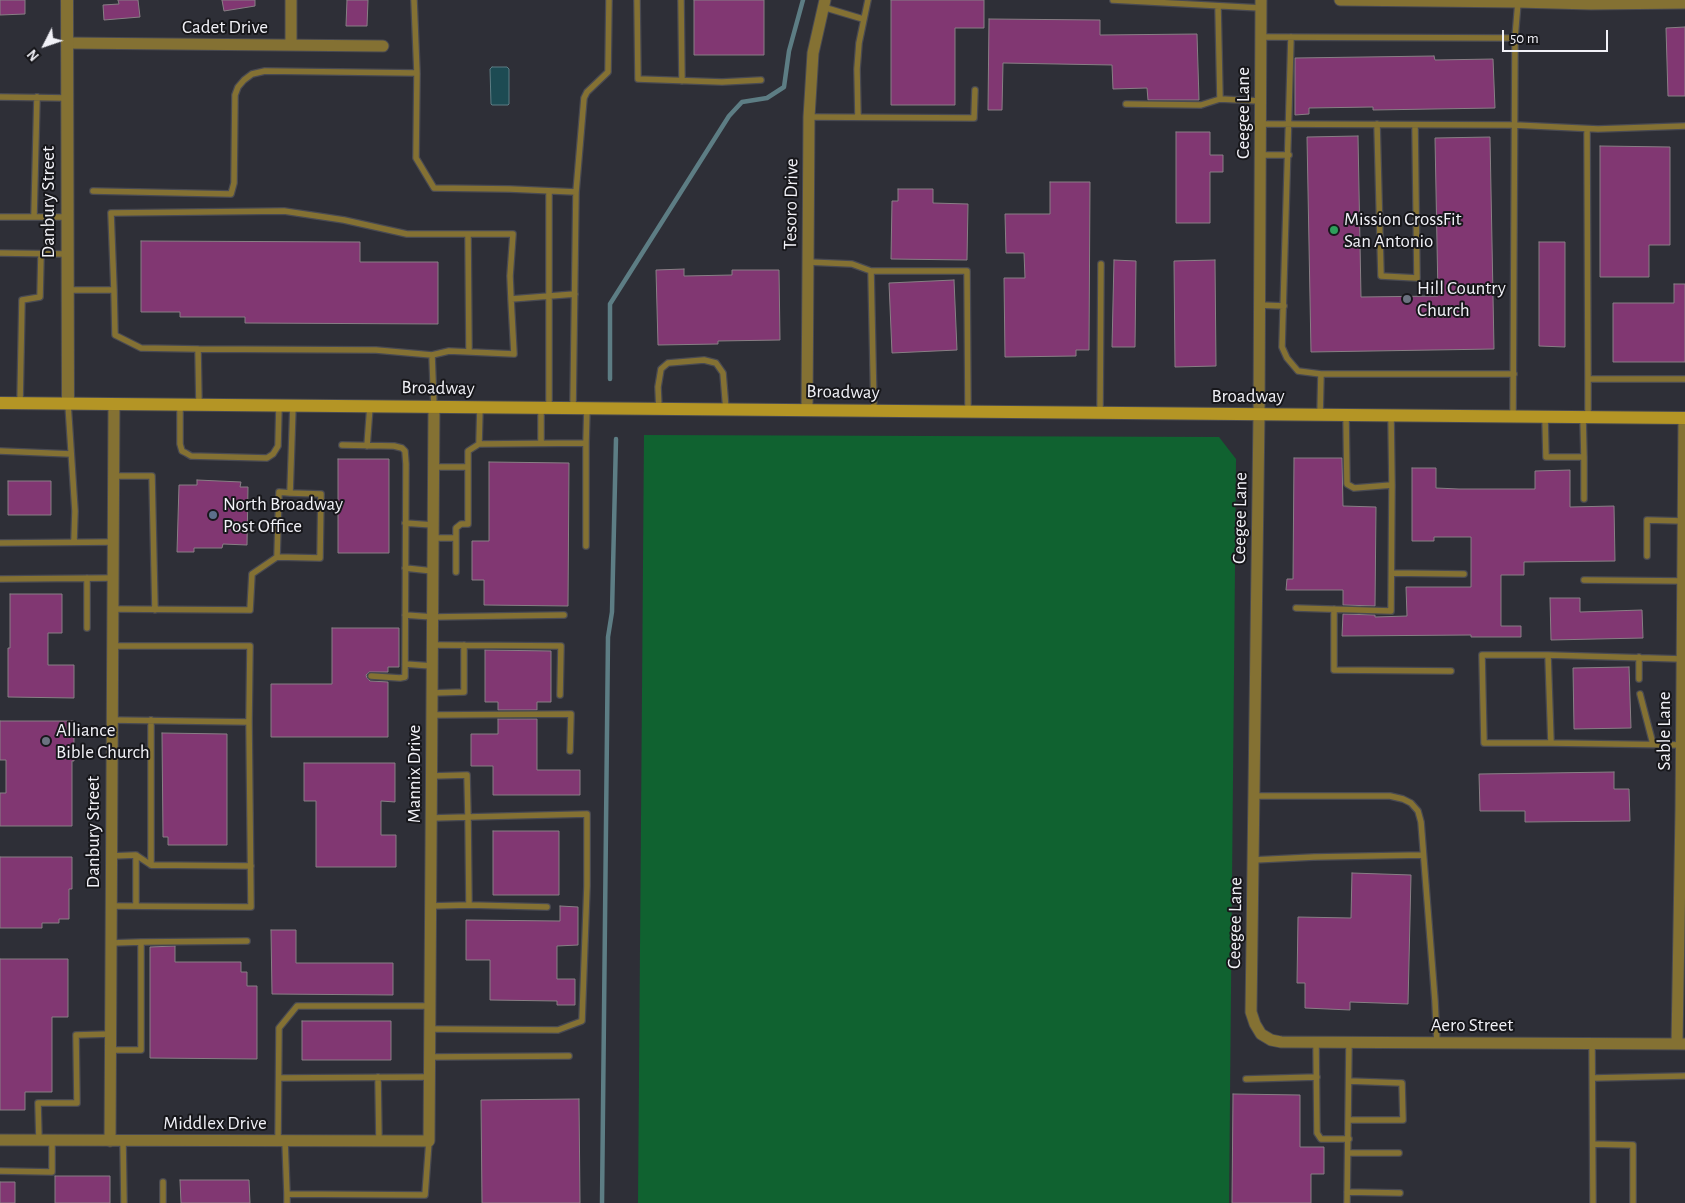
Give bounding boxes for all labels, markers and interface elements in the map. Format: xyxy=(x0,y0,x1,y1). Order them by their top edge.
street label: Cadet Drive xyxy=(182,16,268,38)
north arrow xyxy=(20,20,70,70)
scale bar xyxy=(1505,20,1611,52)
text: 50 m xyxy=(1510,31,1539,46)
text: N xyxy=(25,47,42,63)
street label: Ceegee Lane xyxy=(1232,67,1254,159)
street label: Danbury Street xyxy=(37,146,59,258)
street label: Tesoro Drive xyxy=(779,158,803,250)
place label: Mission CrossFit San Antonio xyxy=(1344,208,1462,252)
marker: Mission CrossFit San Antonio xyxy=(1328,224,1340,236)
place label: Hill Country Church xyxy=(1417,277,1506,321)
marker: Hill Country Church xyxy=(1401,293,1413,305)
street label: Broadway xyxy=(401,376,475,400)
street label: Broadway xyxy=(806,380,880,404)
street label: Broadway xyxy=(1211,385,1285,407)
street label: Ceegee Lane xyxy=(1228,472,1252,564)
place label: North Broadway Post Office xyxy=(223,493,343,537)
marker: North Broadway Post Office xyxy=(207,509,219,521)
street label: Sable Lane xyxy=(1653,692,1675,770)
place label: Alliance Bible Church xyxy=(56,719,150,763)
street label: Mannix Drive xyxy=(403,725,425,823)
marker: Alliance Bible Church xyxy=(40,735,52,747)
street label: Danbury Street xyxy=(82,776,104,888)
street label: Ceegee Lane xyxy=(1223,877,1247,969)
street label: Aero Street xyxy=(1431,1014,1513,1036)
street label: Middlex Drive xyxy=(163,1112,267,1134)

